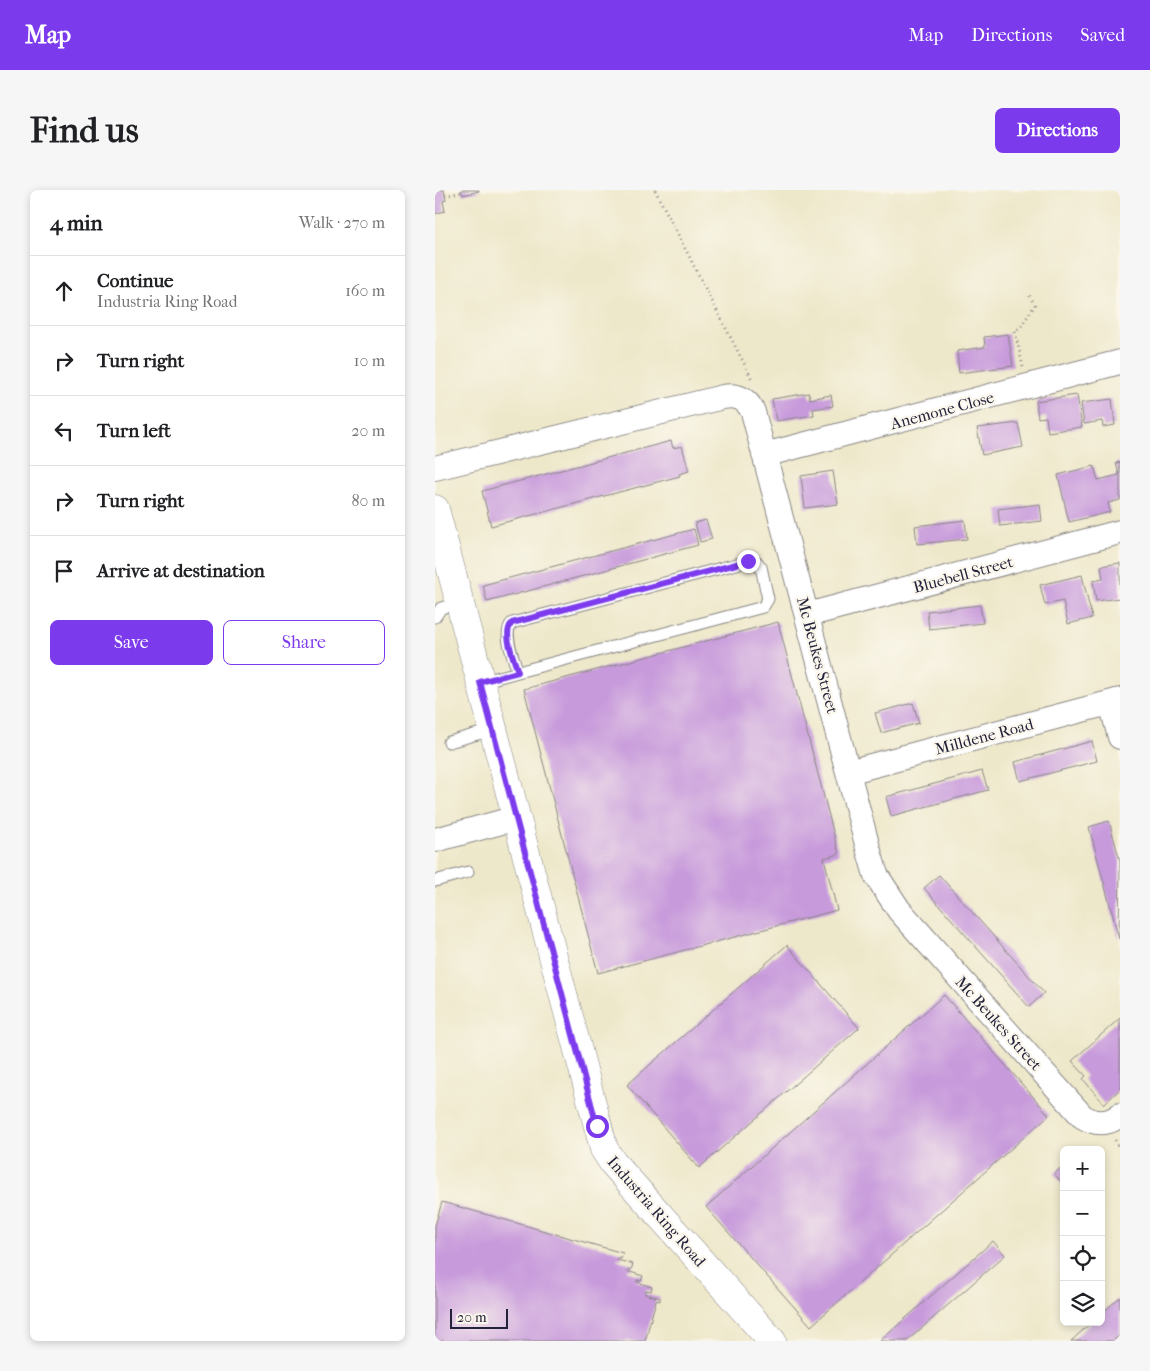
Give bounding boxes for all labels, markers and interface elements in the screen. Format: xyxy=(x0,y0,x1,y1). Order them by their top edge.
text: Map xyxy=(25,21,71,49)
text: Map xyxy=(909,25,943,46)
text: Directions xyxy=(971,25,1052,46)
text: Saved xyxy=(1080,25,1125,46)
button: Directions xyxy=(995,108,1120,153)
text: Find us xyxy=(30,110,139,151)
text: 4 min xyxy=(50,211,103,235)
text: Walk · 270 m xyxy=(299,213,385,232)
text: Continue xyxy=(97,270,173,292)
icon: ahead xyxy=(50,277,78,305)
text: 160 m xyxy=(345,281,385,300)
text: Industria Ring Road xyxy=(97,292,237,311)
icon: right xyxy=(50,347,78,375)
text: Turn right xyxy=(97,350,184,372)
text: 10 m xyxy=(354,351,385,370)
street label: Anemone Close xyxy=(887,388,996,434)
icon: left xyxy=(50,417,78,445)
text: Turn left xyxy=(97,420,171,442)
text: 20 m xyxy=(351,421,385,440)
icon: right xyxy=(50,487,78,515)
text: Turn right xyxy=(97,490,184,512)
text: 80 m xyxy=(351,491,385,510)
route end xyxy=(737,550,760,573)
street label: Bluebell Street xyxy=(911,552,1015,597)
icon: arrive xyxy=(50,557,78,585)
text: Arrive at destination xyxy=(97,560,265,582)
street label: Mc Beukes Street xyxy=(793,595,842,716)
button: Save xyxy=(50,620,213,665)
button: Share xyxy=(223,620,385,665)
street label: Milldene Road xyxy=(933,714,1036,759)
street label: Mc Beukes Street xyxy=(951,972,1046,1074)
route start xyxy=(586,1115,609,1138)
map controls xyxy=(1060,1146,1105,1326)
button: + xyxy=(1060,1146,1105,1191)
street label: Industria Ring Road xyxy=(603,1152,710,1271)
button: − xyxy=(1060,1191,1105,1236)
button: locate xyxy=(1060,1236,1105,1281)
button: layers xyxy=(1060,1281,1105,1326)
scale bar xyxy=(450,1306,507,1329)
text: 20 m xyxy=(457,1309,487,1326)

